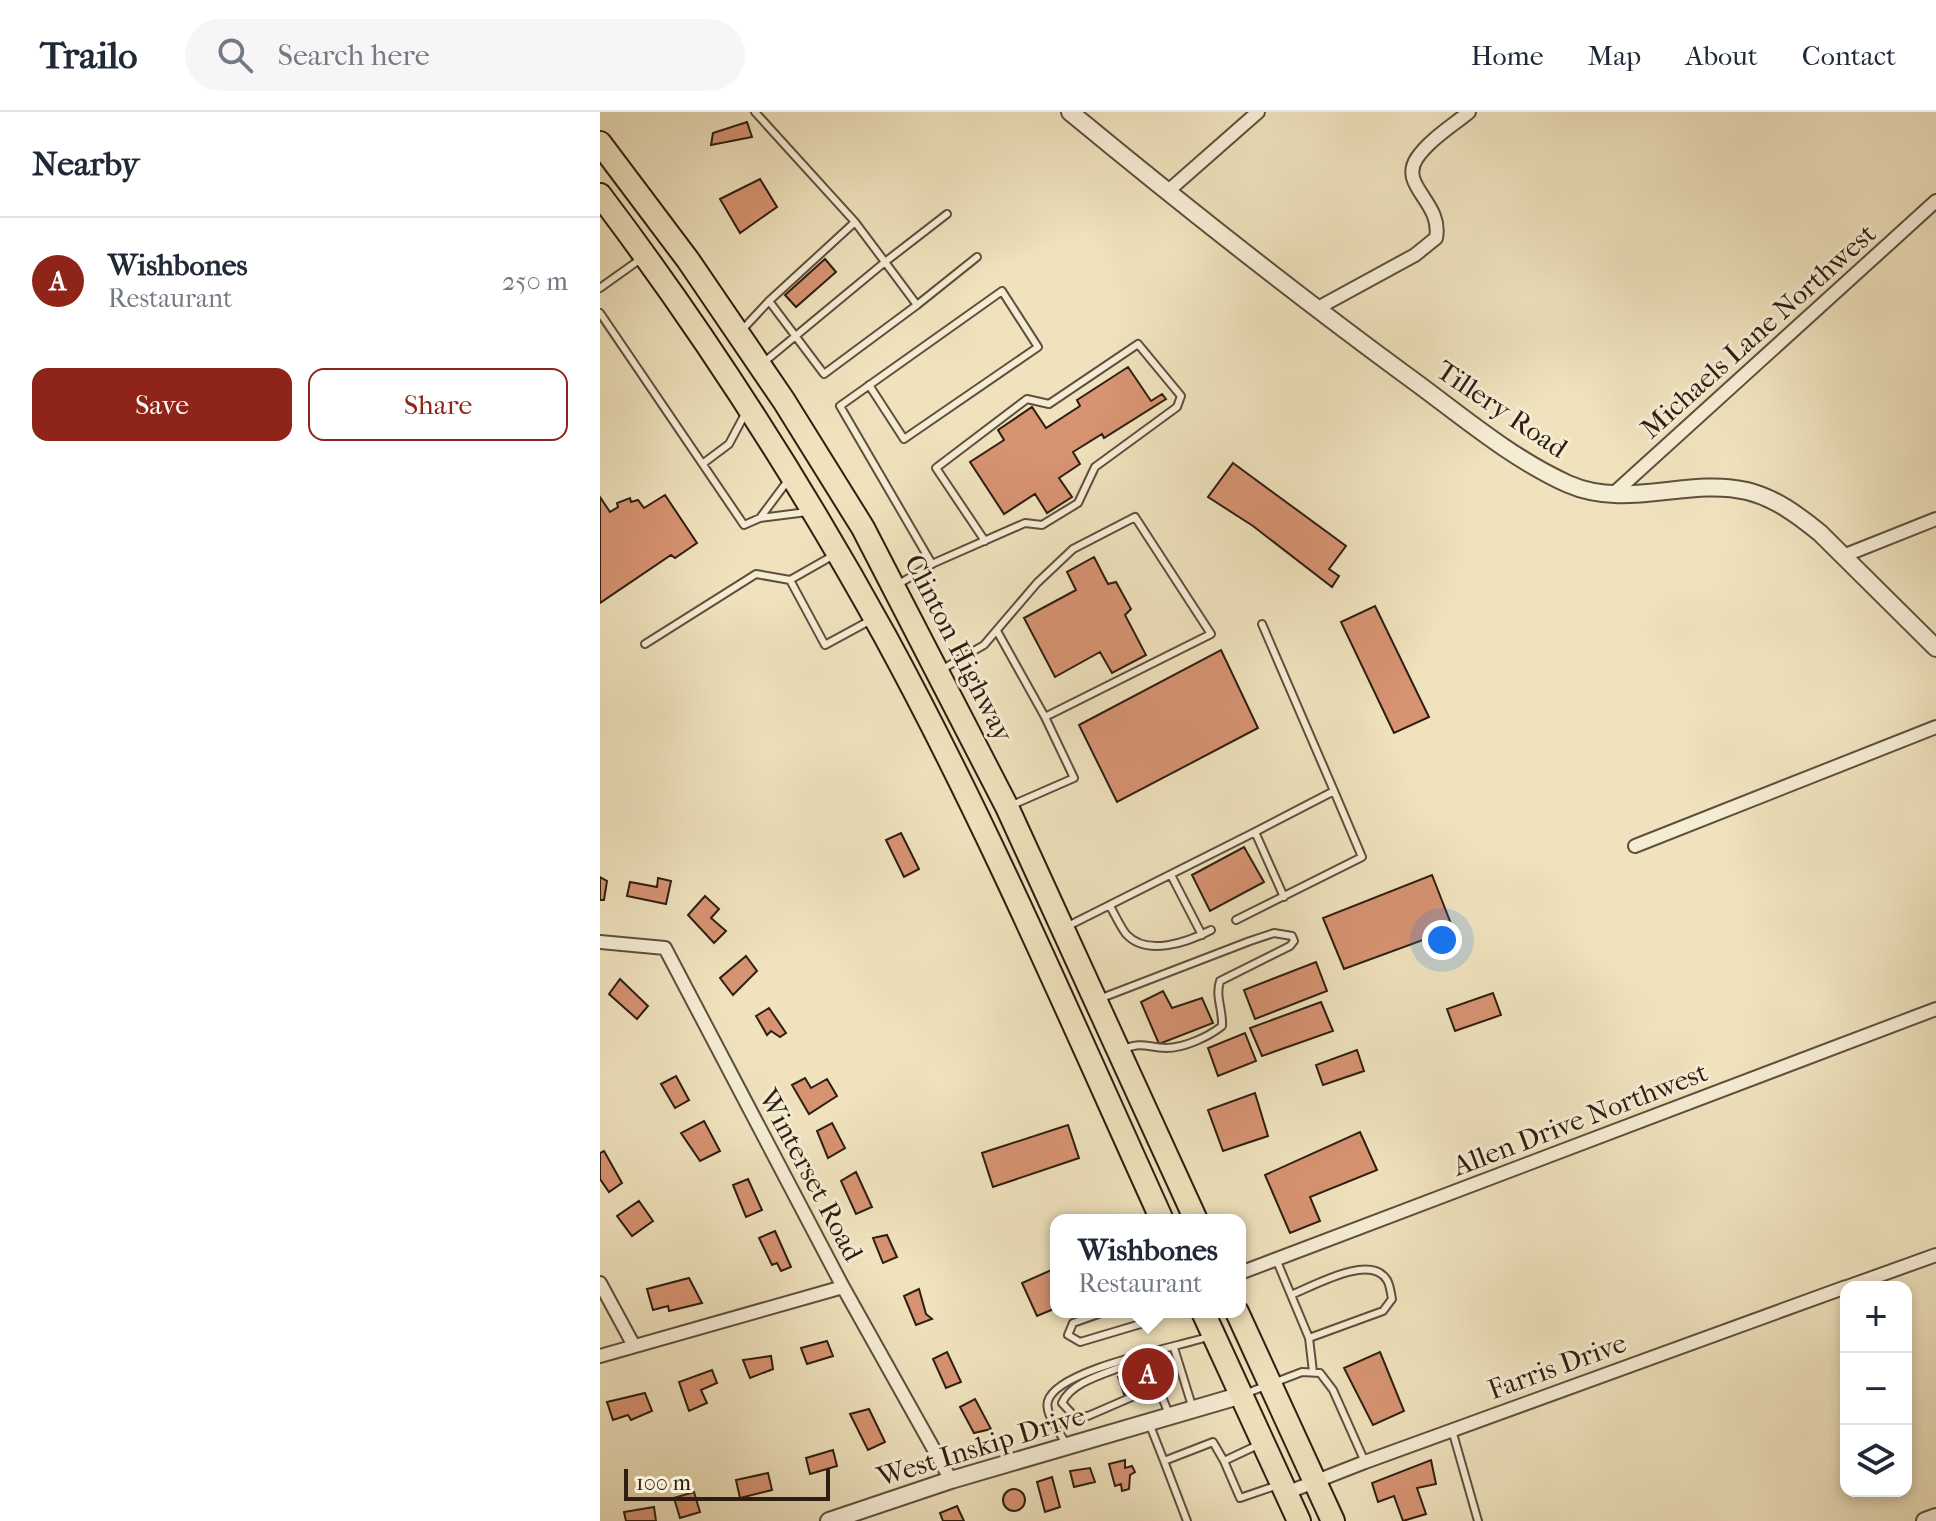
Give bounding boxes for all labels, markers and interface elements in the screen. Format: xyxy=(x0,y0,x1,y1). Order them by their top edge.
search box xyxy=(185,19,745,91)
text: Trailo xyxy=(40,33,137,78)
icon: search xyxy=(213,33,257,77)
text: Search here xyxy=(277,38,430,73)
text: Home xyxy=(1471,39,1544,72)
text: Map xyxy=(1588,39,1641,72)
text: About xyxy=(1685,39,1758,72)
text: Contact xyxy=(1802,39,1896,72)
text: Nearby xyxy=(32,144,139,184)
street label: Michaels Lane Northwest xyxy=(1634,217,1882,445)
text: Wishbones xyxy=(108,248,248,283)
text: A xyxy=(50,266,66,297)
text: 250 m xyxy=(502,266,568,297)
text: Restaurant xyxy=(108,283,232,314)
street label: Tillery Road xyxy=(1430,353,1574,465)
button: Save xyxy=(32,368,292,441)
button: Share xyxy=(308,368,568,441)
street label: Clinton Highway xyxy=(898,549,1021,748)
your location xyxy=(1422,920,1462,960)
street label: Allen Drive Northwest xyxy=(1447,1055,1712,1183)
street label: Winterset Road xyxy=(751,1083,870,1267)
popup xyxy=(1050,1214,1246,1318)
text: Wishbones xyxy=(1078,1233,1218,1268)
text: Restaurant xyxy=(1078,1268,1202,1299)
map controls xyxy=(1840,1281,1912,1497)
button: + xyxy=(1840,1281,1912,1353)
street label: Farris Drive xyxy=(1483,1326,1631,1406)
pin: A xyxy=(1122,1344,1174,1404)
button: − xyxy=(1840,1353,1912,1425)
street label: West Inskip Drive xyxy=(872,1399,1089,1494)
button: layers xyxy=(1840,1425,1912,1497)
scale bar xyxy=(624,1465,830,1501)
text: 100 m xyxy=(636,1470,691,1496)

